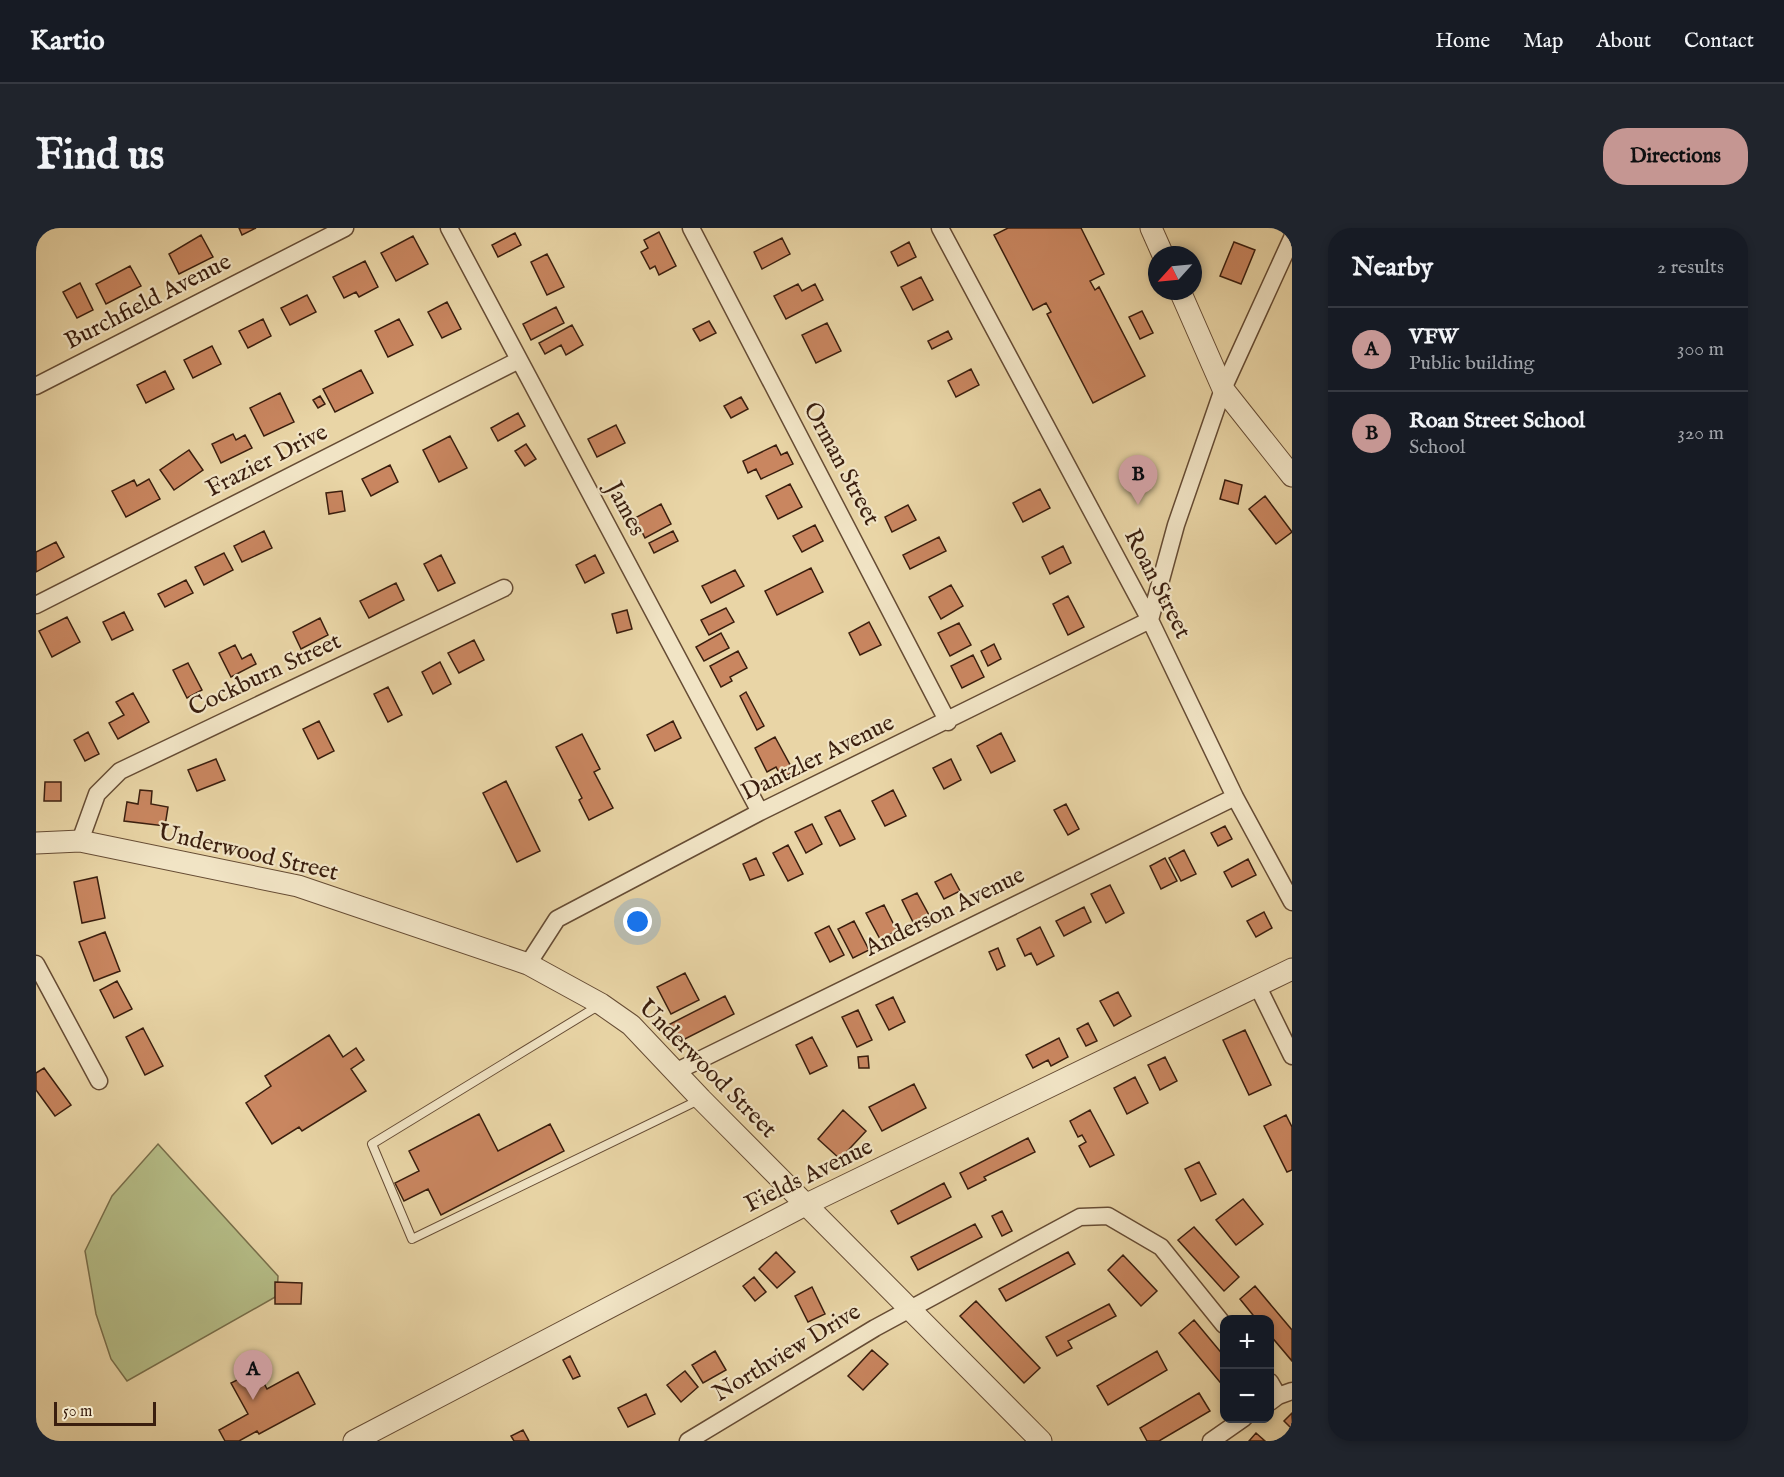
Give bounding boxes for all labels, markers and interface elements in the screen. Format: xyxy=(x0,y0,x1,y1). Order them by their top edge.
text: Kartio xyxy=(30,24,105,59)
text: Home xyxy=(1435,28,1490,55)
text: Map xyxy=(1523,28,1563,55)
text: About xyxy=(1596,28,1651,55)
text: Contact xyxy=(1684,28,1754,55)
button: Directions xyxy=(1603,128,1748,185)
text: Find us xyxy=(36,130,164,183)
north arrow xyxy=(1148,246,1202,300)
street label: Burchfield Avenue xyxy=(59,247,237,357)
text: Nearby xyxy=(1352,251,1433,284)
text: 2 results xyxy=(1657,255,1724,280)
text: VFW xyxy=(1409,323,1458,351)
text: A xyxy=(1365,337,1378,362)
text: 300 m xyxy=(1677,337,1724,362)
text: Public building xyxy=(1409,351,1534,376)
street label: Orman Street xyxy=(796,397,886,531)
text: Roan Street School xyxy=(1409,407,1585,435)
street label: Frazier Drive xyxy=(201,417,333,505)
text: B xyxy=(1365,421,1378,446)
text: 320 m xyxy=(1678,421,1724,446)
text: School xyxy=(1409,435,1465,460)
pin: B xyxy=(1118,456,1158,505)
street label: James xyxy=(596,474,652,542)
street label: Roan Street xyxy=(1116,524,1198,644)
street label: Cockburn Street xyxy=(184,626,346,724)
street label: Dantzler Avenue xyxy=(736,708,900,808)
street label: Underwood Street xyxy=(155,817,341,889)
street label: Anderson Avenue xyxy=(859,860,1030,965)
your location xyxy=(623,907,652,936)
street label: Underwood Street xyxy=(631,993,783,1145)
street label: Fields Avenue xyxy=(740,1132,878,1220)
street label: Northview Drive xyxy=(707,1297,867,1409)
map controls xyxy=(1220,1315,1274,1423)
button: + xyxy=(1220,1315,1274,1369)
pin: A xyxy=(234,1350,272,1400)
button: − xyxy=(1220,1369,1274,1423)
scale bar xyxy=(54,1399,156,1426)
text: 50 m xyxy=(63,1402,92,1422)

